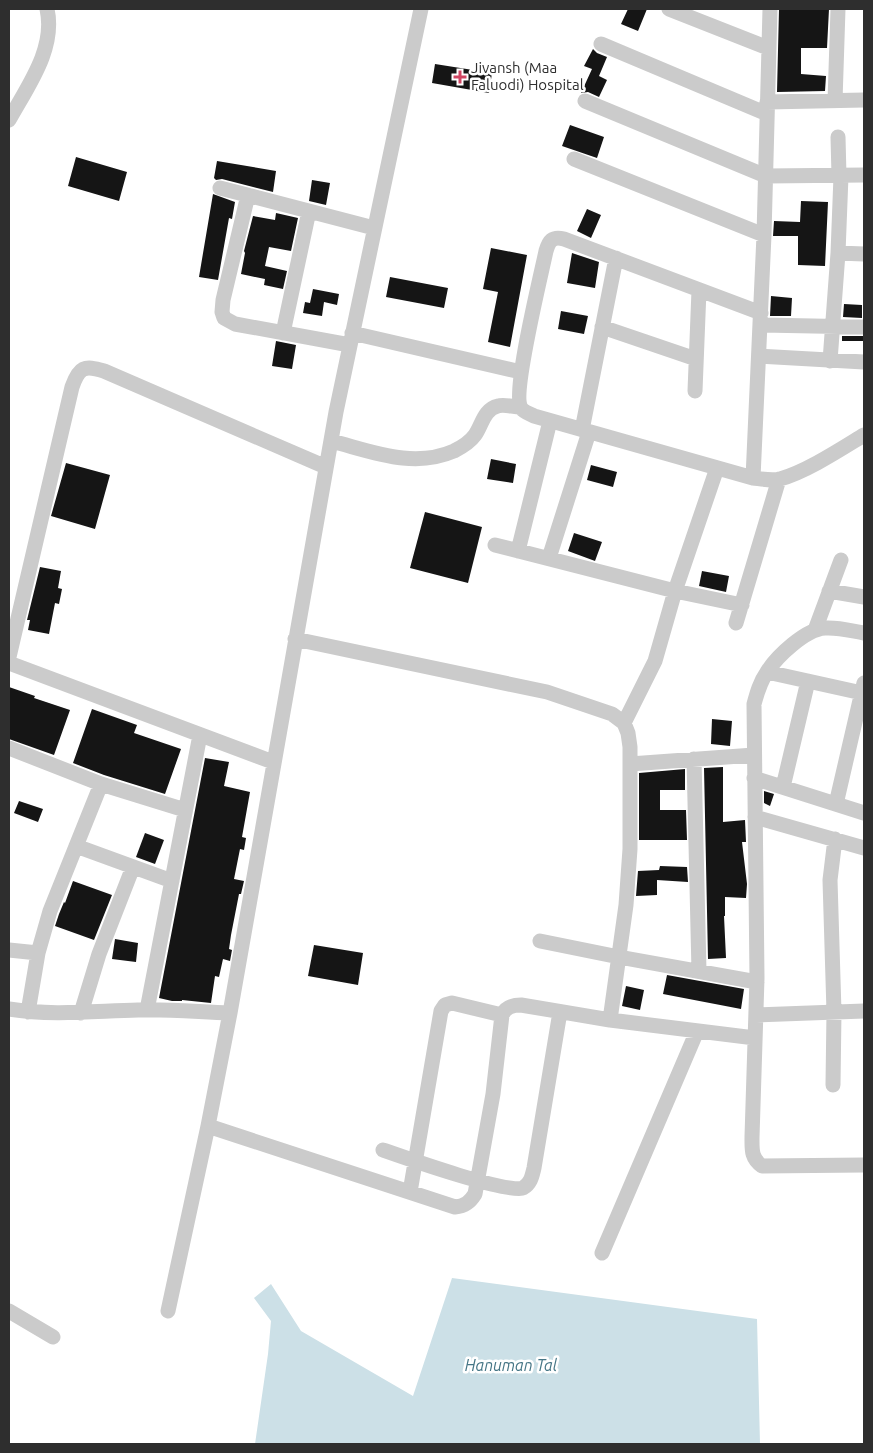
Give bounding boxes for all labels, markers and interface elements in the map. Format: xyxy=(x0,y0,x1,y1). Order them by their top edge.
place label: Jivansh (Maa Faluodi) Hospital xyxy=(471,59,584,93)
marker: Jivansh (Maa Faluodi) Hospital xyxy=(453,70,467,84)
water label: Hanuman Tal xyxy=(465,1356,558,1374)

